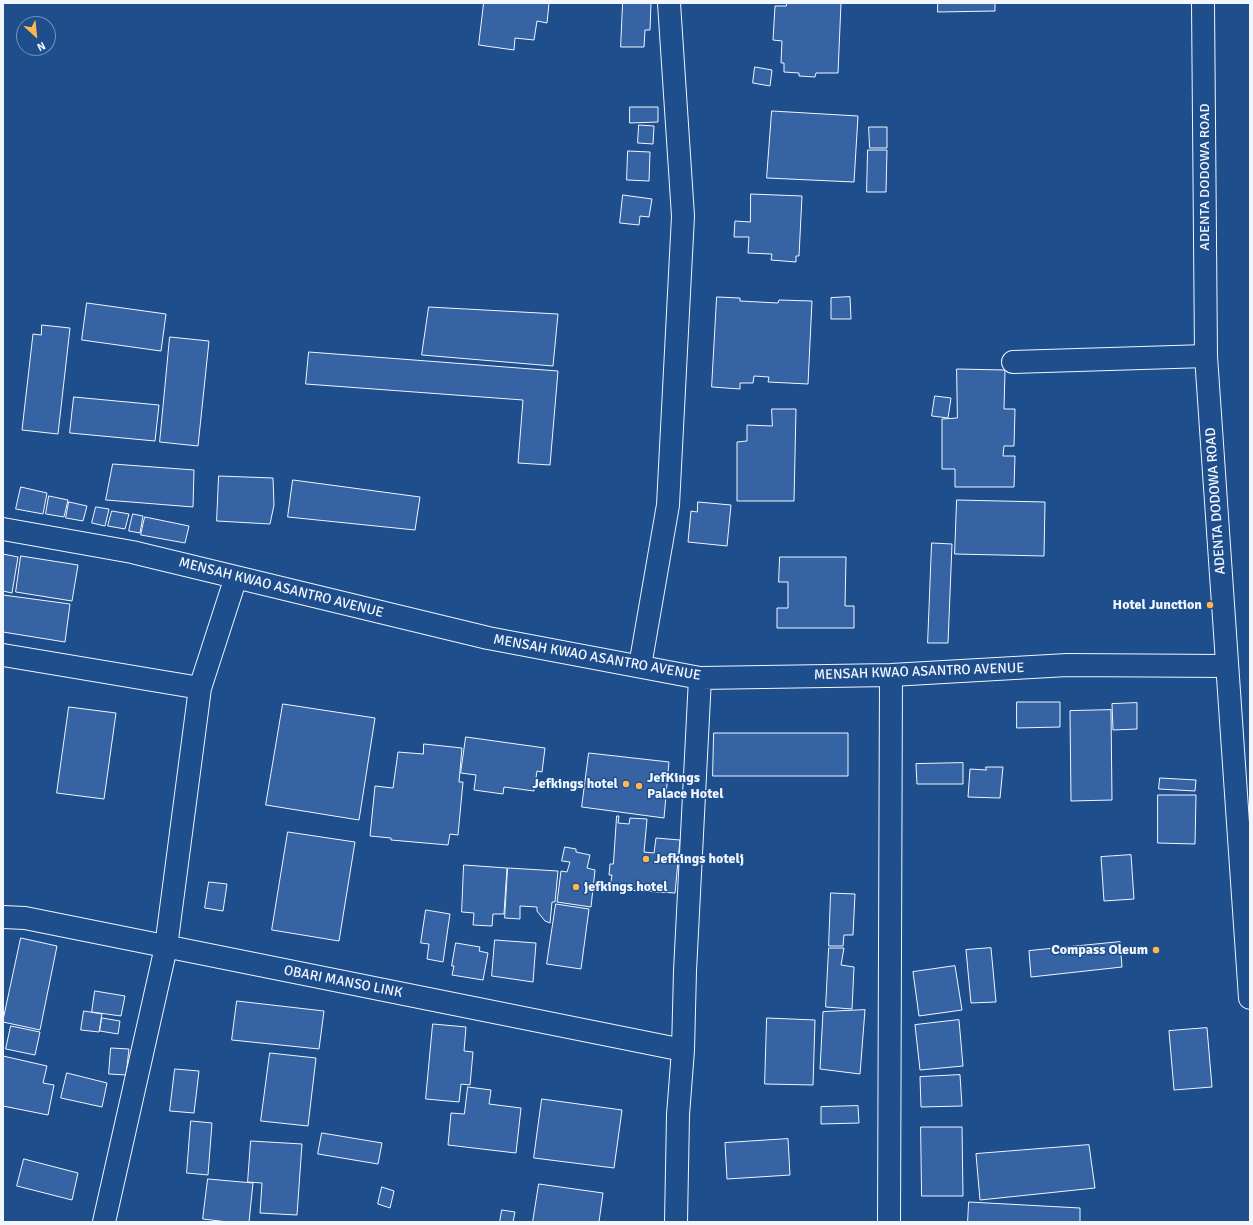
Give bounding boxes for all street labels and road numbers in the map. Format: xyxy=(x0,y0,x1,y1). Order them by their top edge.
street label: ADENTA DODOWA ROAD xyxy=(1197,103,1213,251)
street label: ADENTA DODOWA ROAD xyxy=(1202,427,1230,575)
street label: MENSAH KWAO ASANTRO AVENUE xyxy=(177,554,385,622)
street label: MENSAH KWAO ASANTRO AVENUE xyxy=(492,631,702,685)
street label: MENSAH KWAO ASANTRO AVENUE xyxy=(813,660,1025,684)
street label: OBARI MANSO LINK xyxy=(282,962,404,1002)

